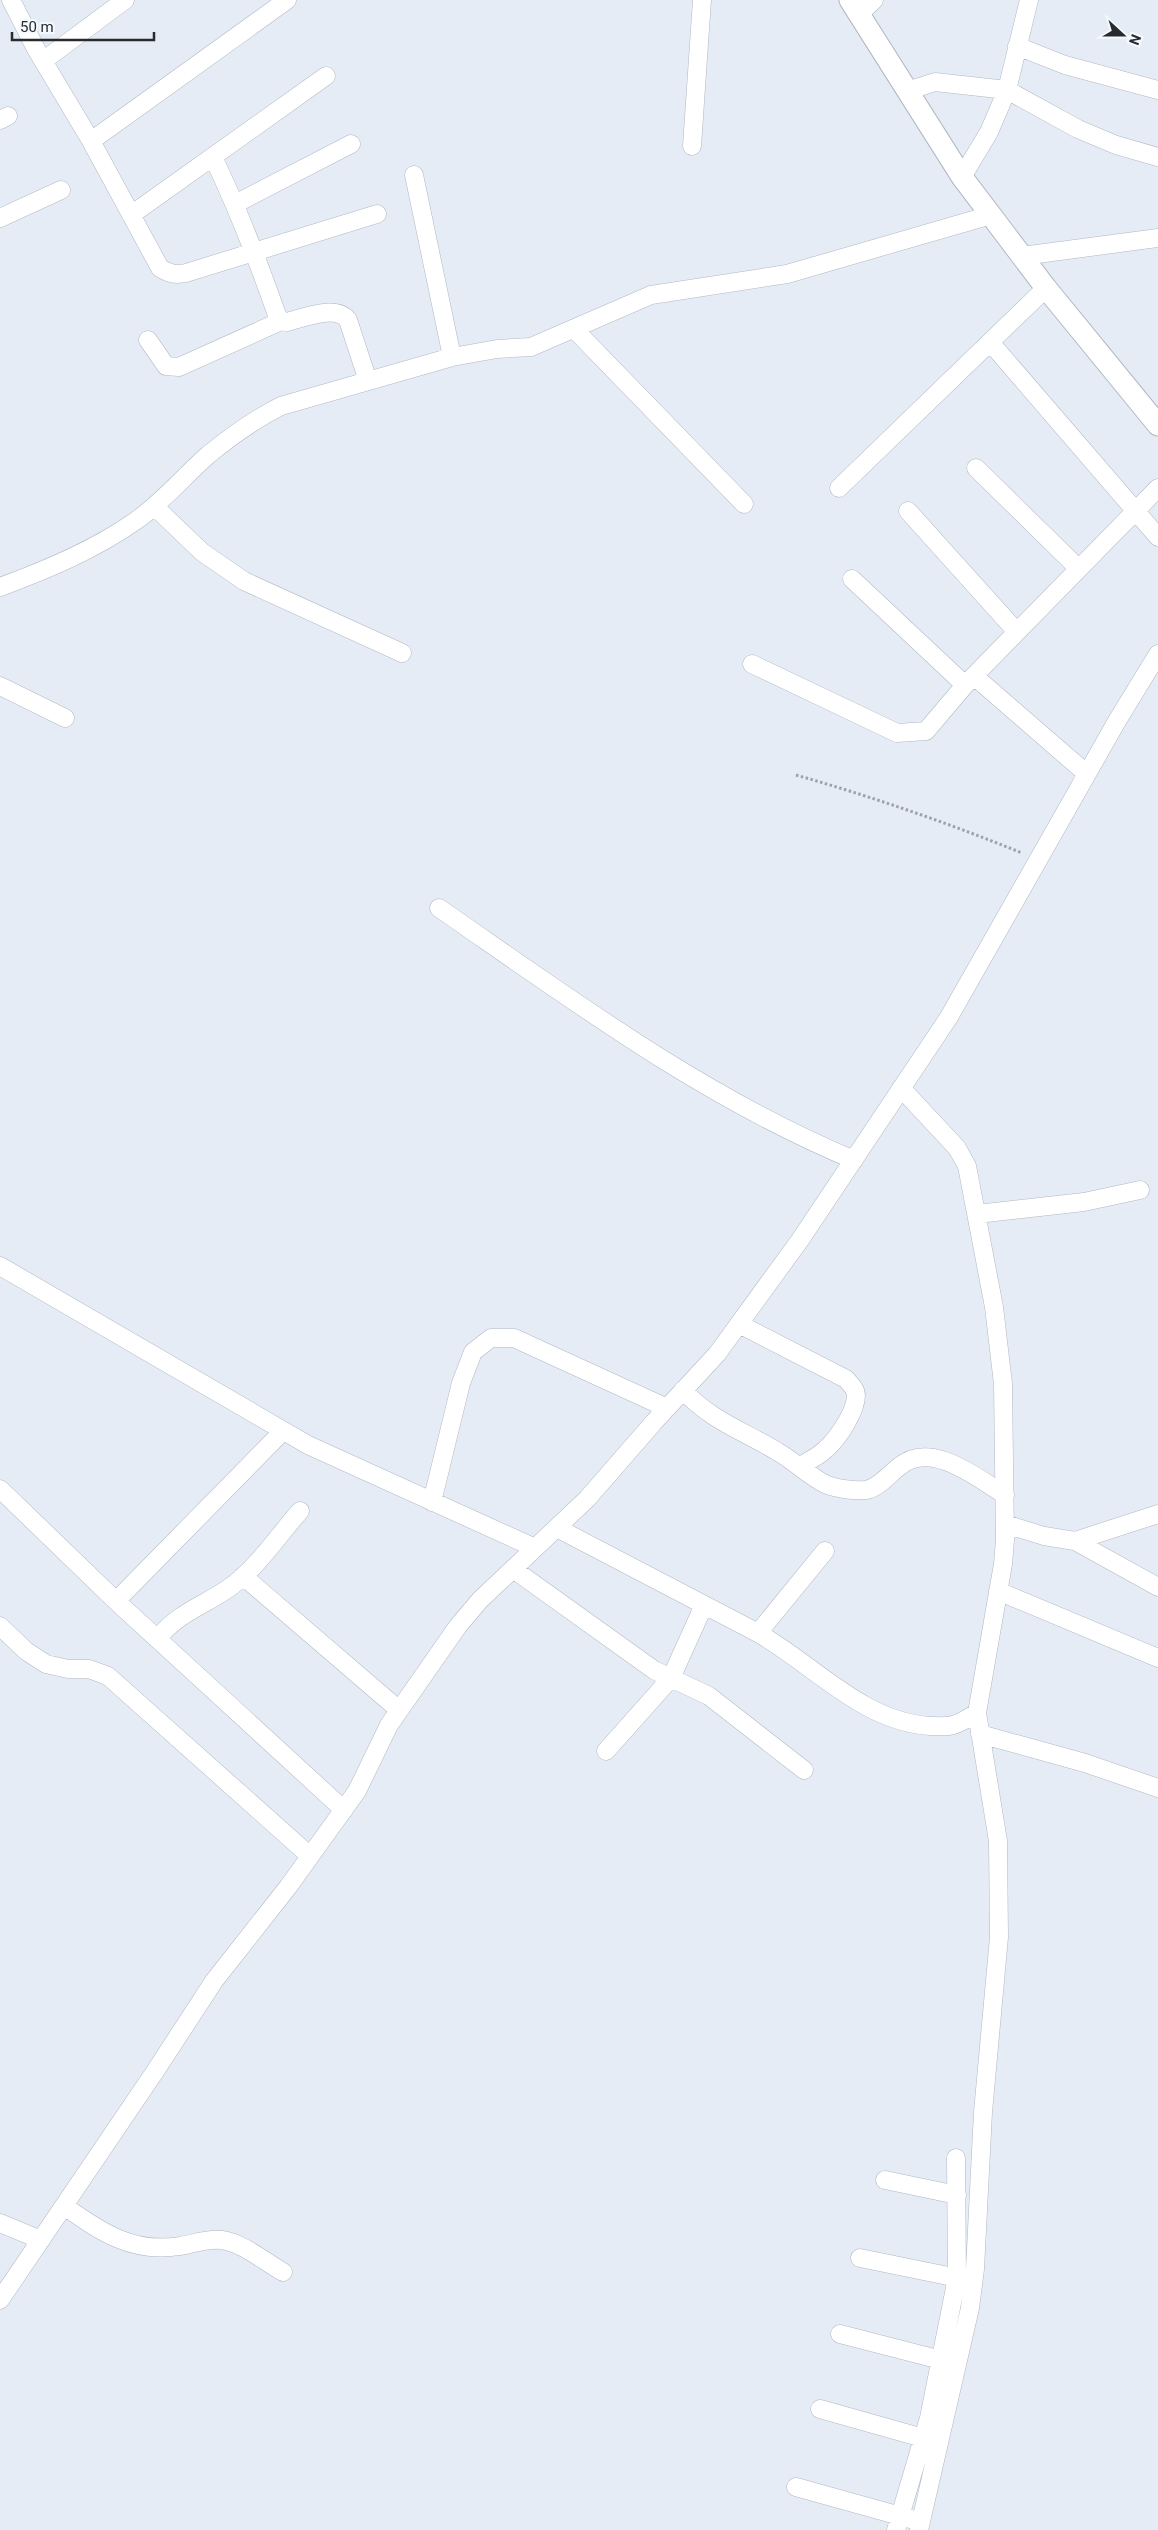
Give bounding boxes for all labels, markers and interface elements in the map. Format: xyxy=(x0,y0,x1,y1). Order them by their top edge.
scale bar xyxy=(12,10,155,42)
north arrow xyxy=(1098,10,1148,60)
text: 50 m xyxy=(20,18,54,36)
text: N xyxy=(1126,32,1144,47)

